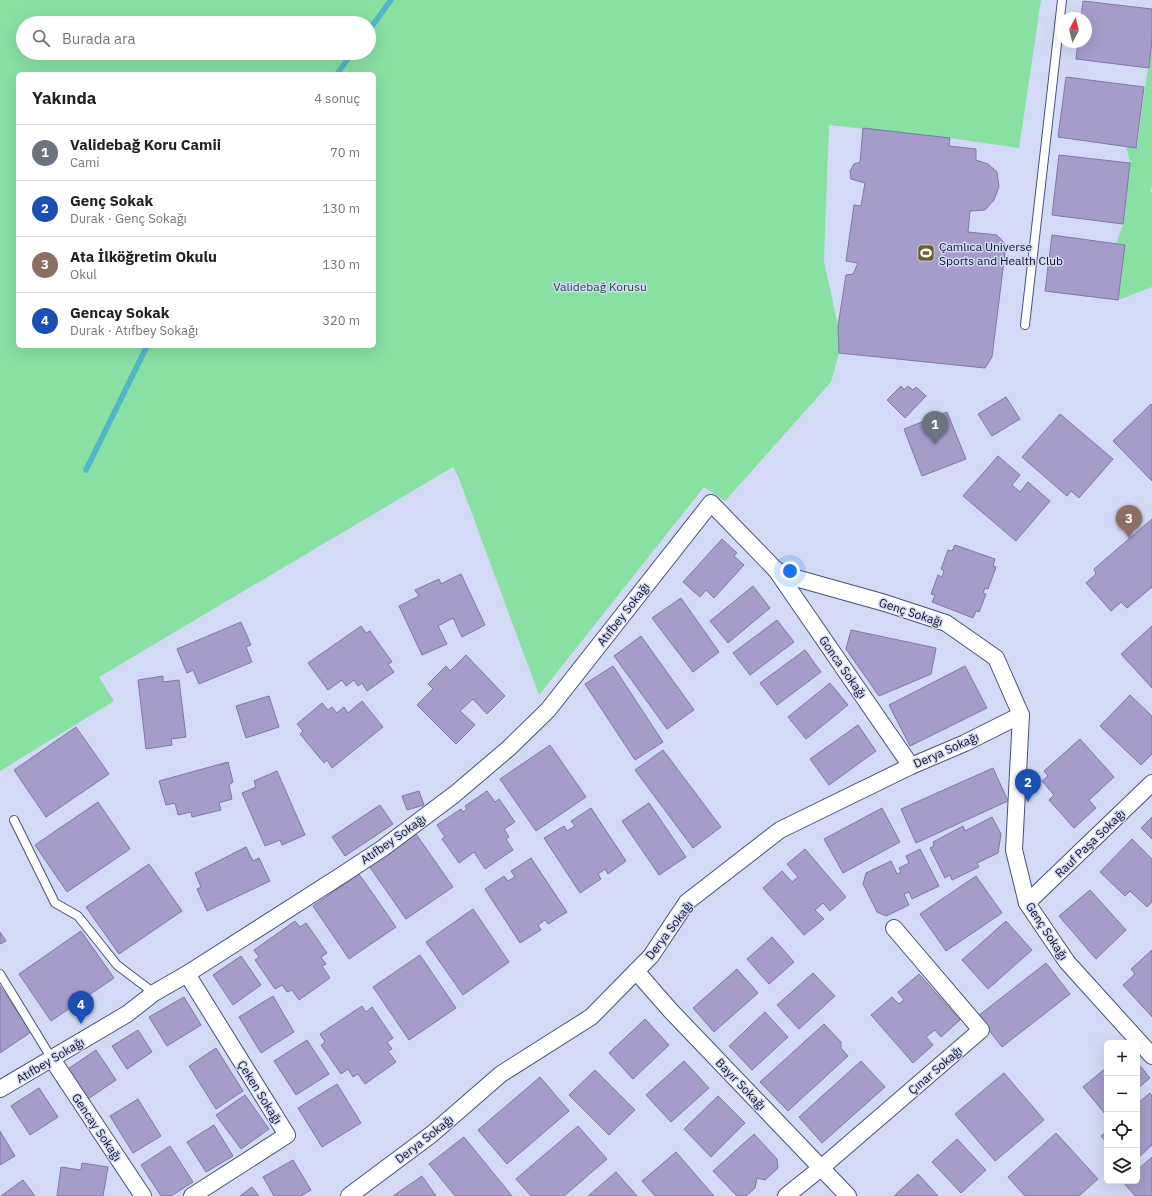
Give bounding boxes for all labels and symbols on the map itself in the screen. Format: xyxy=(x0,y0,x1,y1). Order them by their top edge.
north arrow xyxy=(1056,12,1092,48)
place label: Çamlıca Universe Sports and Health Club xyxy=(939,239,1063,268)
sports icon: Çamlıca Universe Sports and Health Club xyxy=(916,243,936,263)
park label: Validebağ Korusu xyxy=(553,279,647,294)
pin: 1 xyxy=(922,411,948,444)
pin: 3 xyxy=(1116,505,1142,538)
your location xyxy=(780,561,800,581)
street label: Atıfbey Sokağı xyxy=(593,579,653,649)
street label: Genç Sokağı xyxy=(877,595,945,629)
street label: Gonca Sokağı xyxy=(816,633,870,701)
street label: Derya Sokağı xyxy=(911,729,981,771)
pin: 2 xyxy=(1015,769,1041,802)
street label: Rauf Paşa Sokağı xyxy=(1052,806,1128,880)
street label: Atıfbey Sokağı xyxy=(357,811,429,867)
street label: Derya Sokağı xyxy=(642,898,696,962)
street label: Genç Sokağı xyxy=(1023,899,1071,963)
pin: 4 xyxy=(68,991,94,1024)
street label: Atıfbey Sokağı xyxy=(13,1034,87,1086)
street label: Çınar Sokağı xyxy=(905,1042,965,1098)
street label: Bayır Sokağı xyxy=(713,1055,769,1113)
street label: Çeken Sokağı xyxy=(235,1057,285,1127)
street label: Gencay Sokağı xyxy=(69,1090,125,1164)
street label: Derya Sokağı xyxy=(392,1112,456,1166)

